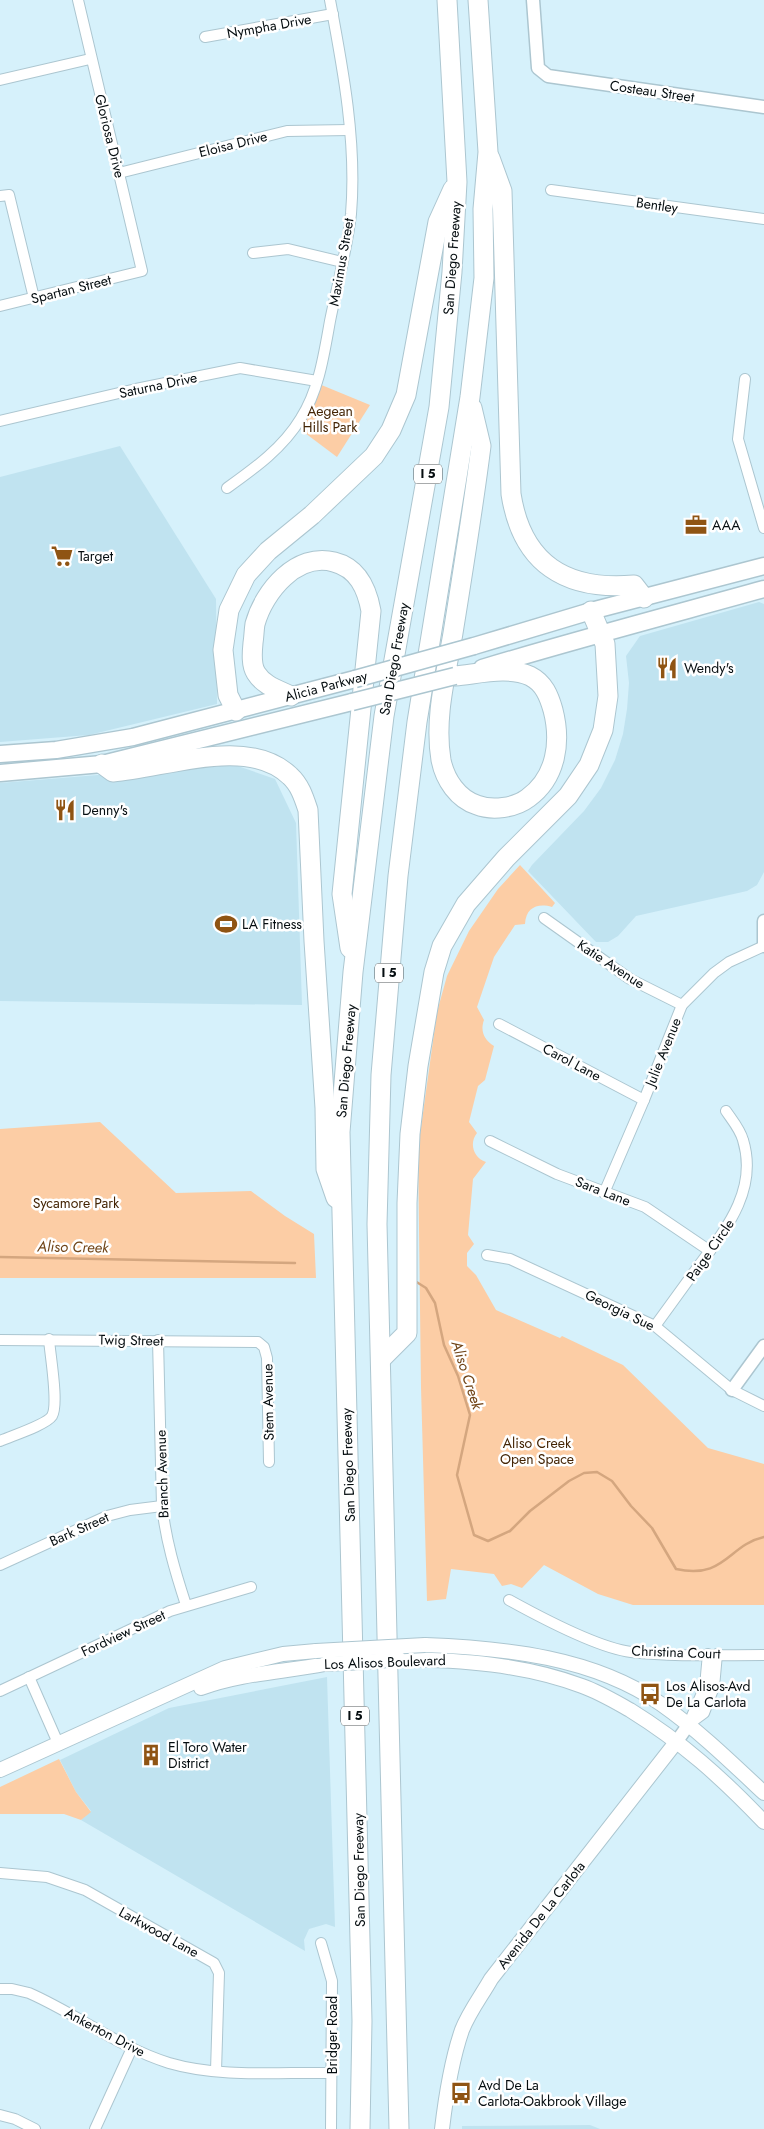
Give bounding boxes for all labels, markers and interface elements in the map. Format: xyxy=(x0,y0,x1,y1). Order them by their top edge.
street label: Nympha Drive xyxy=(225,9,313,43)
street label: Costeau Street xyxy=(608,75,696,107)
street label: Gloriosa Drive xyxy=(90,92,130,180)
street label: Eloisa Drive xyxy=(197,126,269,162)
street label: Bentley xyxy=(635,192,680,218)
street label: San Diego Freeway xyxy=(438,200,466,316)
street label: Maximus Street xyxy=(323,216,359,308)
street label: Spartan Street xyxy=(29,269,114,309)
street label: Saturna Drive xyxy=(117,367,199,403)
park label: Aegean Hills Park xyxy=(303,401,358,437)
road number: I 5 xyxy=(414,464,442,484)
office icon: AAA xyxy=(683,512,709,538)
place label: AAA xyxy=(712,515,741,535)
supermarket icon: Target xyxy=(49,543,75,569)
place label: Target xyxy=(78,546,114,566)
street label: San Diego Freeway xyxy=(374,600,414,717)
restaurant icon: Wendy's xyxy=(654,655,680,681)
place label: Wendy's xyxy=(684,658,734,678)
street label: Alicia Parkway xyxy=(282,665,370,707)
restaurant icon: Denny's xyxy=(52,797,78,823)
place label: Denny's xyxy=(82,800,128,820)
sports icon: LA Fitness xyxy=(213,911,239,937)
place label: LA Fitness xyxy=(242,914,302,934)
street label: Katie Avenue xyxy=(573,935,649,993)
road number: I 5 xyxy=(375,964,403,982)
street label: San Diego Freeway xyxy=(331,1003,361,1119)
street label: Julie Avenue xyxy=(639,1015,686,1091)
street label: Carol Lane xyxy=(539,1038,605,1086)
street label: Sara Lane xyxy=(572,1171,634,1211)
park label: Sycamore Park xyxy=(33,1193,120,1213)
street label: Paige Circle xyxy=(681,1215,739,1285)
water label: Aliso Creek xyxy=(36,1235,109,1259)
street label: Georgia Sue xyxy=(582,1285,658,1335)
street label: Twig Street xyxy=(98,1329,164,1351)
water label: Aliso Creek xyxy=(445,1337,489,1413)
street label: Stem Avenue xyxy=(257,1363,279,1441)
street label: San Diego Freeway xyxy=(336,1407,360,1522)
street label: Branch Avenue xyxy=(150,1429,174,1519)
park label: Aliso Creek Open Space xyxy=(500,1433,574,1469)
street label: Bark Street xyxy=(46,1507,112,1551)
street label: Fordview Street xyxy=(78,1604,169,1661)
street label: Christina Court xyxy=(631,1640,721,1664)
street label: Los Alisos Boulevard xyxy=(324,1650,446,1674)
place label: Los Alisos-Avd De La Carlota xyxy=(666,1676,750,1712)
bus stop icon: Los Alisos-Avd De La Carlota xyxy=(637,1681,663,1707)
road number: I 5 xyxy=(341,1706,369,1725)
place label: El Toro Water District xyxy=(168,1737,247,1773)
building icon: El Toro Water District xyxy=(138,1742,164,1768)
street label: San Diego Freeway xyxy=(348,1812,370,1927)
street label: Avenida De La Carlota xyxy=(493,1857,589,1973)
street label: Larkwood Lane xyxy=(115,1902,203,1962)
street label: Bridger Road xyxy=(322,1996,342,2074)
street label: Ankerton Drive xyxy=(61,2002,149,2062)
place label: Avd De La Carlota-Oakbrook Village xyxy=(478,2075,626,2111)
bus stop icon: Avd De La Carlota-Oakbrook Village xyxy=(448,2080,474,2106)

